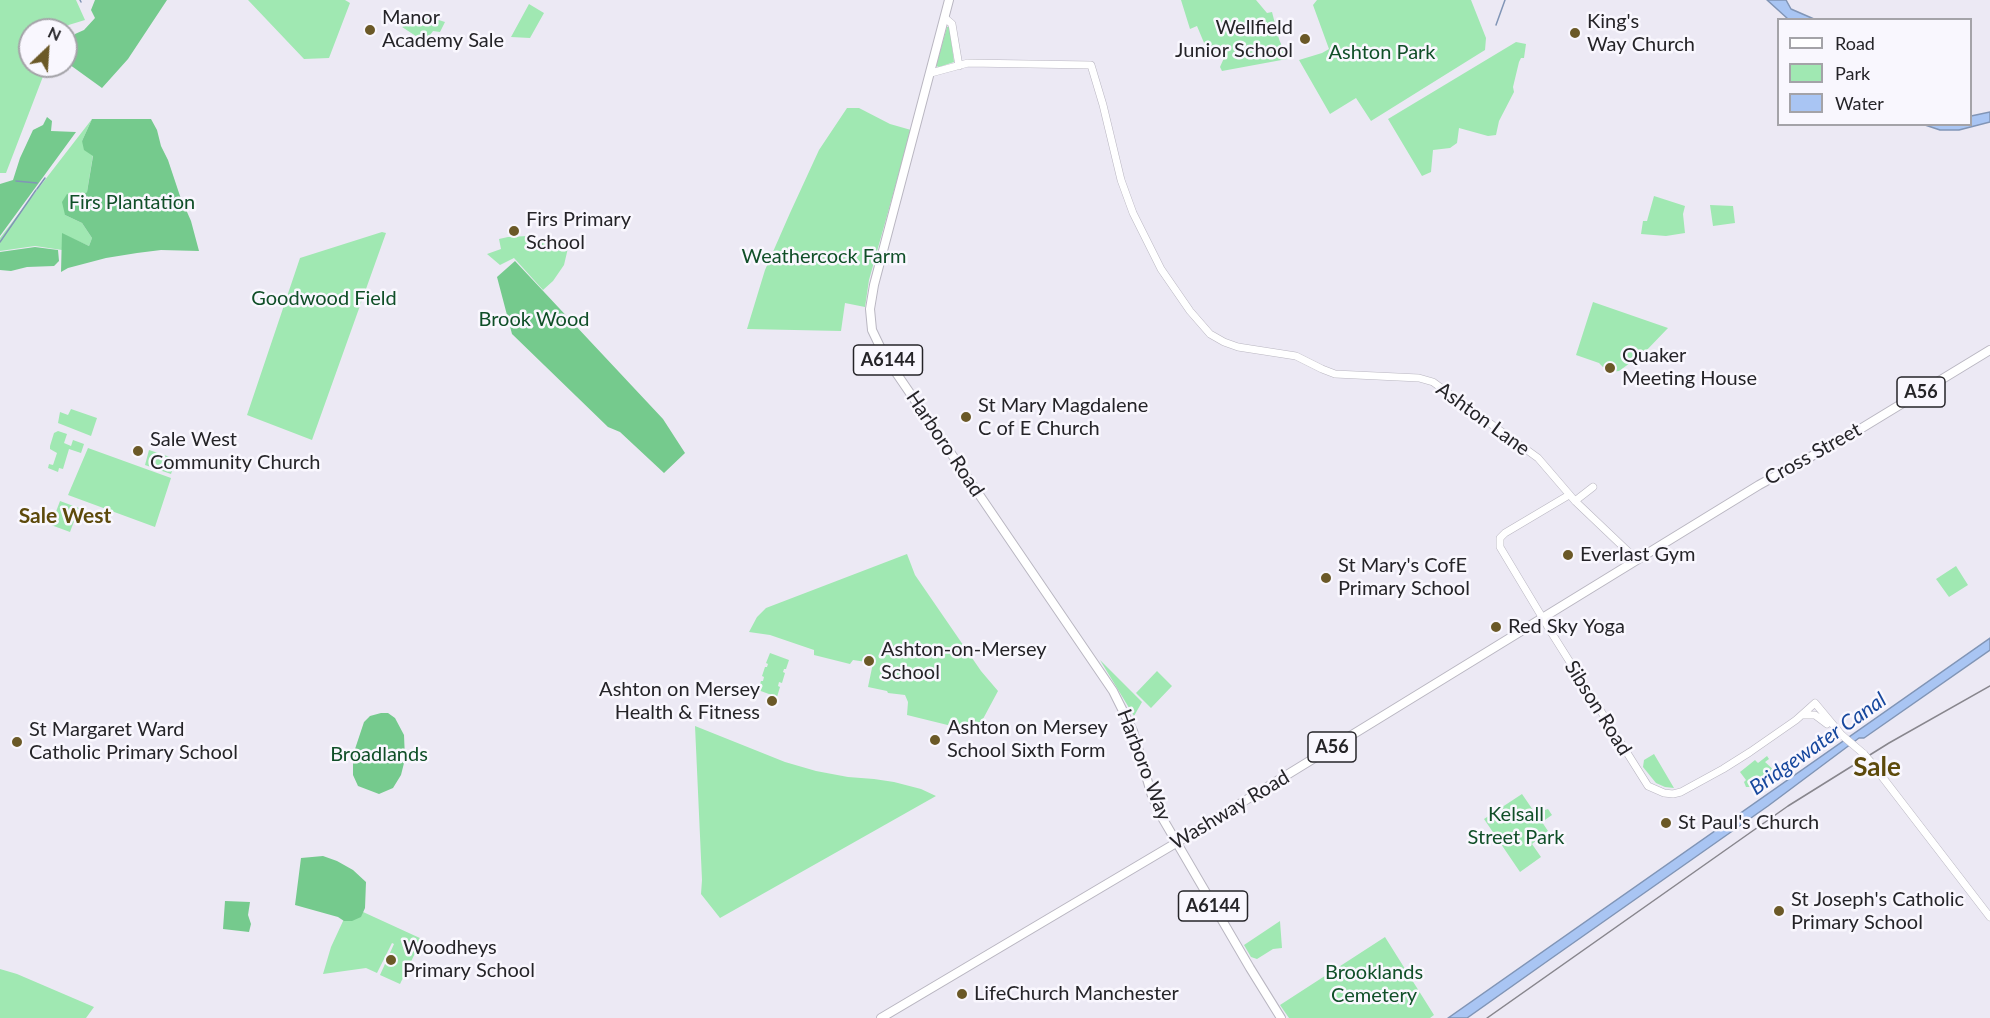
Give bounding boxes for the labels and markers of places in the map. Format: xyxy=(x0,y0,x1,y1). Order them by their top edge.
place label: Manor Academy Sale xyxy=(382,6,504,53)
place label: King's Way Church xyxy=(1587,10,1695,57)
place label: Wellfield Junior School xyxy=(1175,16,1293,63)
marker: Manor Academy Sale xyxy=(363,23,377,37)
marker: King's Way Church xyxy=(1568,26,1582,40)
marker: Wellfield Junior School xyxy=(1298,32,1312,46)
place label: Firs Primary School xyxy=(526,208,631,255)
marker: Firs Primary School xyxy=(507,224,521,238)
place label: Quaker Meeting House xyxy=(1622,344,1757,391)
marker: Quaker Meeting House xyxy=(1603,361,1617,375)
place label: St Mary Magdalene C of E Church xyxy=(978,394,1148,441)
marker: St Mary Magdalene C of E Church xyxy=(959,410,973,424)
place label: Sale West Community Church xyxy=(150,428,320,475)
marker: Sale West Community Church xyxy=(131,444,145,458)
place label: Everlast Gym xyxy=(1580,543,1696,567)
marker: Everlast Gym xyxy=(1561,548,1575,562)
place label: St Mary's CofE Primary School xyxy=(1338,554,1470,601)
marker: St Mary's CofE Primary School xyxy=(1319,571,1333,585)
place label: Red Sky Yoga xyxy=(1508,615,1625,639)
marker: Red Sky Yoga xyxy=(1489,620,1503,634)
place label: Ashton-on-Mersey School xyxy=(881,638,1047,685)
marker: Ashton-on-Mersey School xyxy=(862,654,876,668)
place label: Ashton on Mersey Health & Fitness xyxy=(599,678,760,725)
marker: Ashton on Mersey Health & Fitness xyxy=(765,694,779,708)
place label: Ashton on Mersey School Sixth Form xyxy=(947,716,1108,763)
place label: St Margaret Ward Catholic Primary School xyxy=(29,718,238,765)
marker: Ashton on Mersey School Sixth Form xyxy=(928,733,942,747)
marker: St Margaret Ward Catholic Primary School xyxy=(10,735,24,749)
place label: St Paul's Church xyxy=(1678,811,1819,835)
marker: St Paul's Church xyxy=(1659,816,1673,830)
place label: St Joseph's Catholic Primary School xyxy=(1791,888,1964,935)
marker: St Joseph's Catholic Primary School xyxy=(1772,904,1786,918)
place label: Woodheys Primary School xyxy=(403,936,535,983)
marker: Woodheys Primary School xyxy=(384,953,398,967)
place label: LifeChurch Manchester xyxy=(974,982,1179,1006)
marker: LifeChurch Manchester xyxy=(955,987,969,1001)

